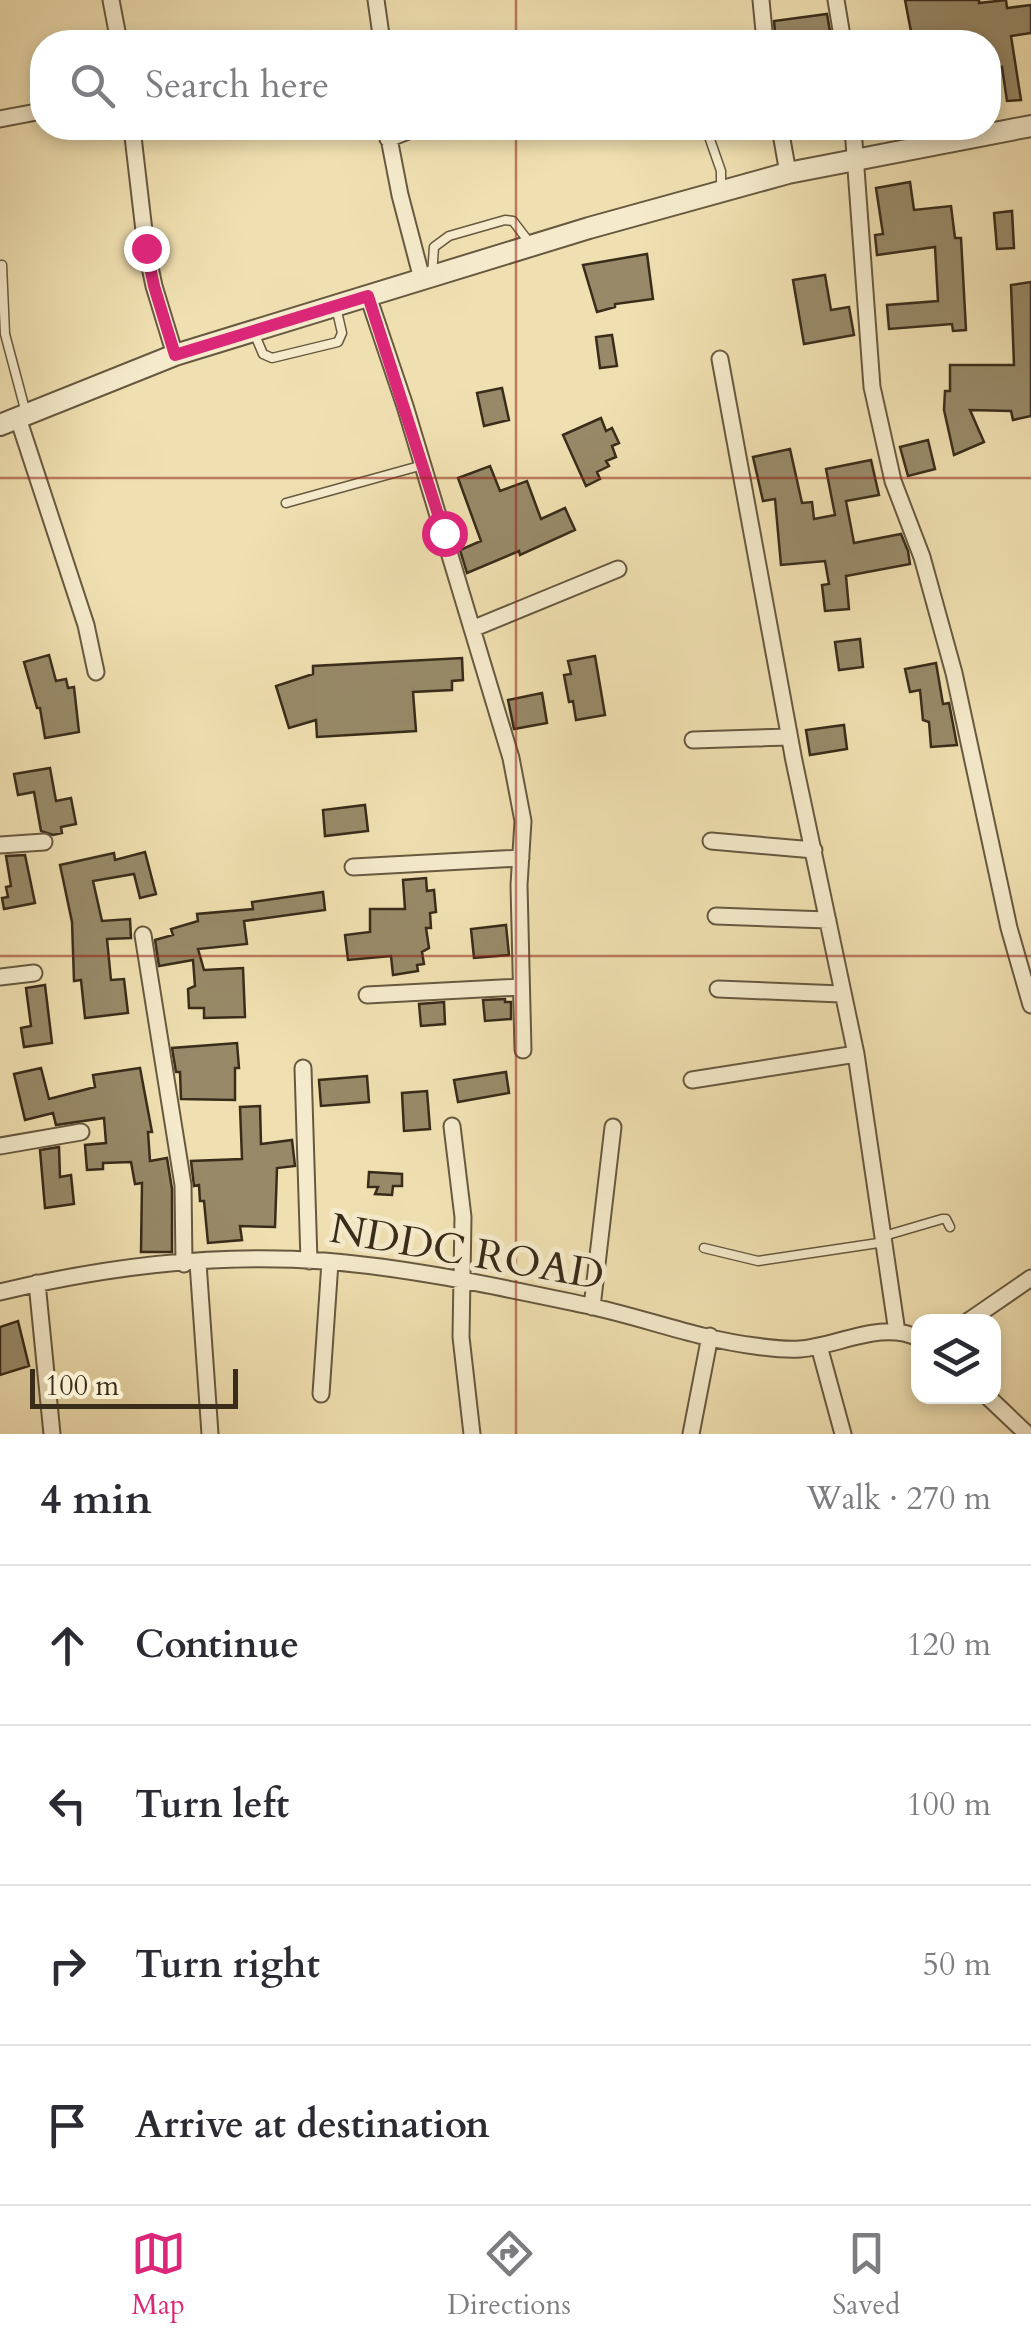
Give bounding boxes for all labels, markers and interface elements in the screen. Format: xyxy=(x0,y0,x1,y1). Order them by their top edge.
search box xyxy=(30,30,1001,140)
icon: search xyxy=(65,58,120,113)
text: Search here xyxy=(145,59,329,111)
route end xyxy=(124,226,170,272)
route start xyxy=(422,511,468,557)
street label: NDDC ROAD xyxy=(326,1200,608,1304)
map controls xyxy=(911,1314,1001,1404)
button: layers xyxy=(911,1314,1001,1404)
scale bar xyxy=(30,1364,238,1408)
text: 100 m xyxy=(45,1367,119,1405)
text: 4 min xyxy=(40,1471,152,1528)
text: Walk · 270 m xyxy=(806,1477,991,1521)
icon: ahead xyxy=(40,1618,95,1673)
text: Continue xyxy=(135,1619,299,1671)
text: 120 m xyxy=(906,1623,991,1667)
icon: left xyxy=(40,1778,95,1833)
text: Turn left xyxy=(135,1779,289,1831)
text: 100 m xyxy=(906,1783,991,1827)
icon: right xyxy=(40,1938,95,1993)
text: Turn right xyxy=(135,1939,320,1991)
text: 50 m xyxy=(923,1943,991,1987)
icon: arrive xyxy=(40,2098,95,2153)
text: Arrive at destination xyxy=(135,2099,490,2151)
tab: Map xyxy=(131,2226,186,2324)
tab: Directions xyxy=(447,2226,571,2324)
tab: Saved xyxy=(832,2226,900,2324)

